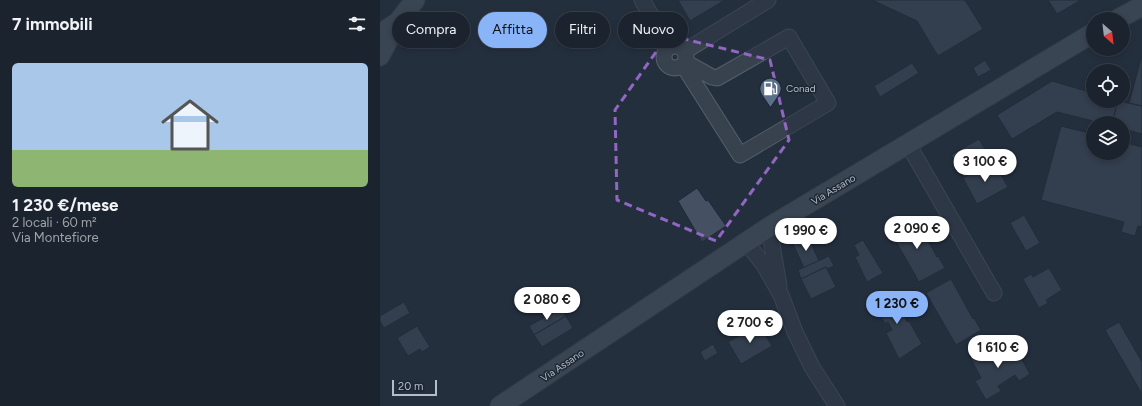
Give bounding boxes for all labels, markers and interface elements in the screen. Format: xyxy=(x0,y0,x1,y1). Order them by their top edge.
chip: Compra xyxy=(392,12,470,48)
chip: Affitta xyxy=(478,12,547,48)
chip: Filtri xyxy=(555,12,610,48)
chip: Nuovo xyxy=(618,12,688,48)
north arrow xyxy=(1086,12,1130,56)
map controls xyxy=(1086,12,1130,160)
icon: filters xyxy=(346,13,368,35)
text: 7 immobili xyxy=(12,14,93,34)
button: locate xyxy=(1086,64,1130,108)
fuel station icon: Conad xyxy=(758,75,784,108)
place label: Conad xyxy=(786,82,816,95)
icon: home xyxy=(154,89,226,161)
button: layers xyxy=(1086,116,1130,160)
pin: 3 100 € xyxy=(948,149,1022,183)
text: 3 100 € xyxy=(963,154,1007,169)
street label: Via Assano xyxy=(809,171,858,208)
text: 1 230 €/mese xyxy=(12,195,118,215)
text: 2 locali · 60 m² xyxy=(12,215,97,230)
pin: 2 090 € xyxy=(880,216,954,250)
pin: 1 990 € xyxy=(769,218,843,252)
text: 2 090 € xyxy=(893,221,941,236)
text: 1 990 € xyxy=(784,223,828,238)
text: Via Montefiore xyxy=(12,230,98,245)
pin: 2 080 € xyxy=(510,287,584,321)
pin: 1 230 € xyxy=(860,291,934,325)
text: 2 080 € xyxy=(523,292,571,307)
text: 1 230 € xyxy=(875,296,919,311)
pin: 2 700 € xyxy=(713,310,787,344)
text: 2 700 € xyxy=(727,315,773,330)
pin: 1 610 € xyxy=(961,335,1035,369)
text: 1 610 € xyxy=(977,340,1019,355)
street label: Via Assano xyxy=(538,346,587,385)
scale bar xyxy=(392,378,437,397)
text: 20 m xyxy=(398,380,423,393)

